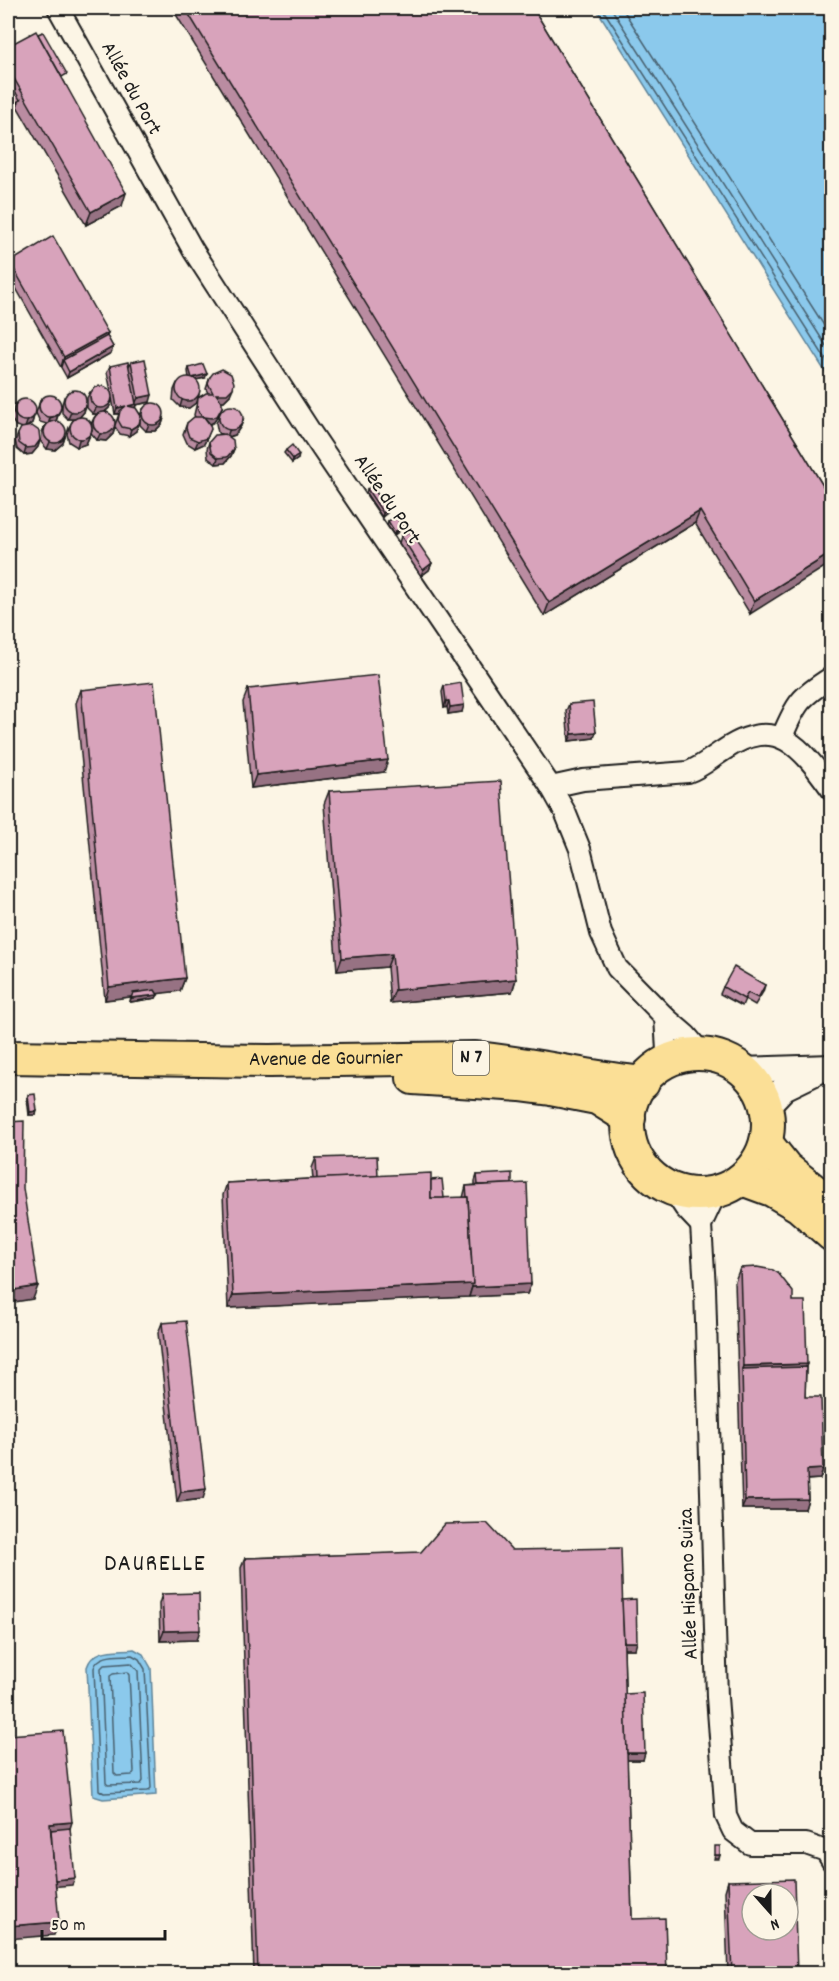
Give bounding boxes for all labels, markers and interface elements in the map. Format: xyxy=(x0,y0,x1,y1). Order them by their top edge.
street label: Allée du Port xyxy=(92,37,168,141)
street label: Allée du Port xyxy=(345,449,427,551)
road number: N 7 xyxy=(453,1041,489,1075)
street label: Avenue de Gournier xyxy=(249,1044,403,1076)
street label: Allée Hispano Suiza xyxy=(672,1507,708,1660)
district label: DAURELLE xyxy=(104,1548,206,1582)
north arrow xyxy=(740,1882,800,1942)
scale bar xyxy=(42,1903,165,1941)
text: N xyxy=(767,1912,782,1936)
text: 50 m xyxy=(51,1914,86,1939)

